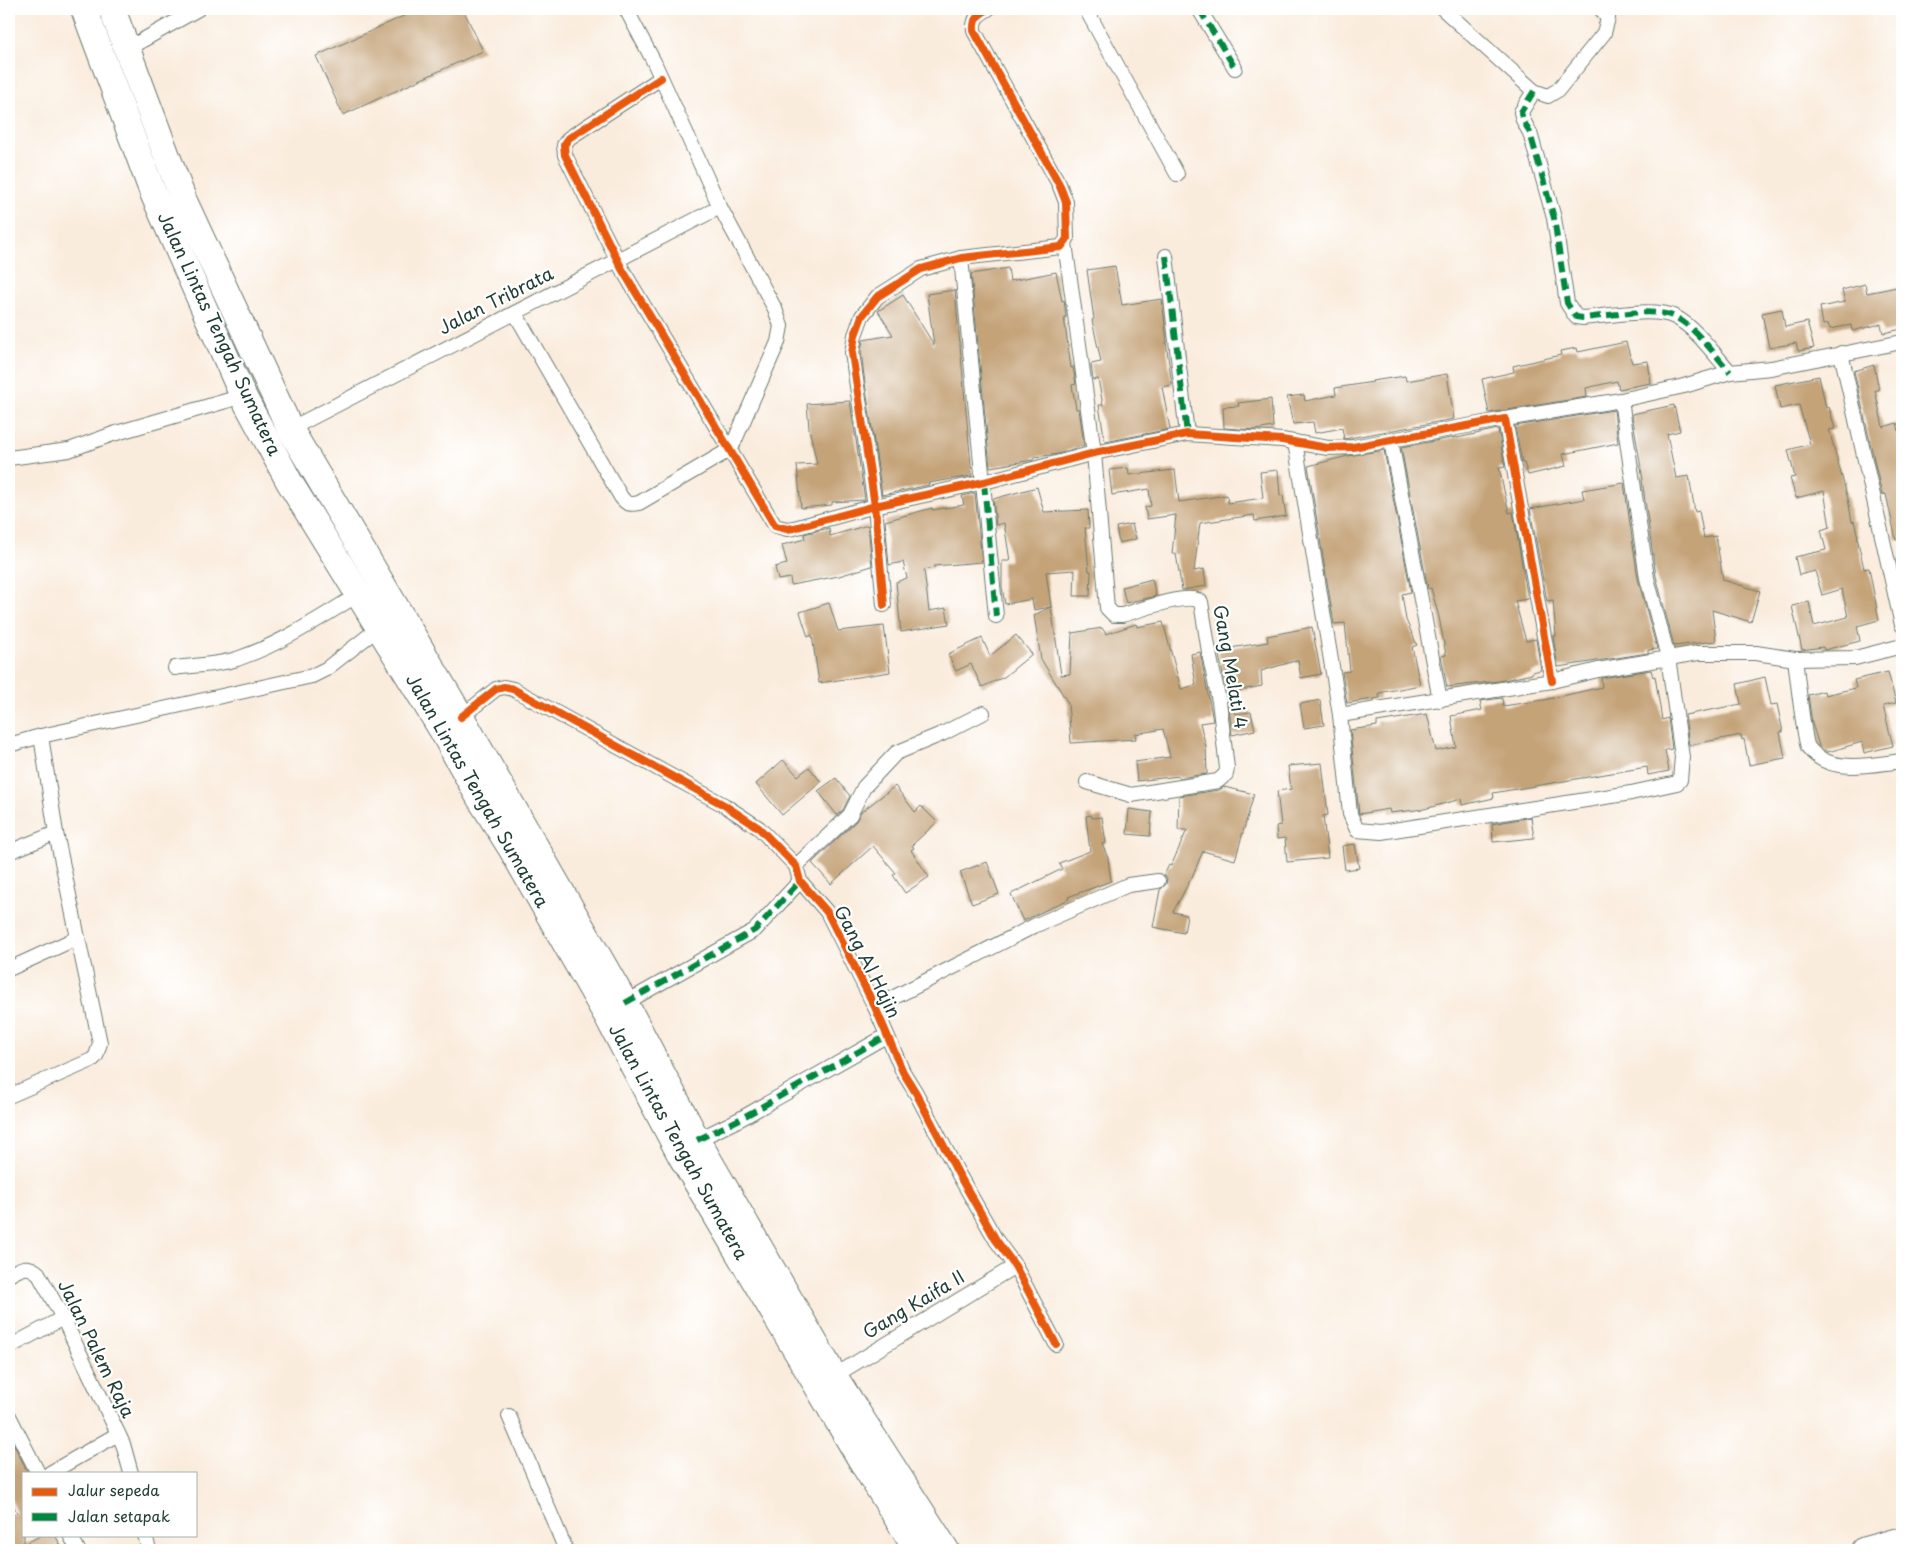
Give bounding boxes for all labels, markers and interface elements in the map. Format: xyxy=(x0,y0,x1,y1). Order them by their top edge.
street label: Jalan Lintas Tengah Sumatera xyxy=(152,207,289,460)
street label: Jalan Tribrata xyxy=(433,259,558,340)
street label: Gang Melati 4 xyxy=(1207,603,1256,731)
street label: Jalan Lintas Tengah Sumatera xyxy=(400,668,557,912)
street label: Gang Al Hajin xyxy=(828,900,908,1022)
street label: Jalan Lintas Tengah Sumatera xyxy=(603,1018,756,1264)
street label: Gang Kaifa II xyxy=(857,1263,969,1345)
street label: Jalan Palem Raja xyxy=(52,1275,143,1423)
legend xyxy=(22,1472,198,1536)
text: Jalur sepeda xyxy=(68,1478,160,1501)
text: Jalan setapak xyxy=(68,1504,170,1527)

